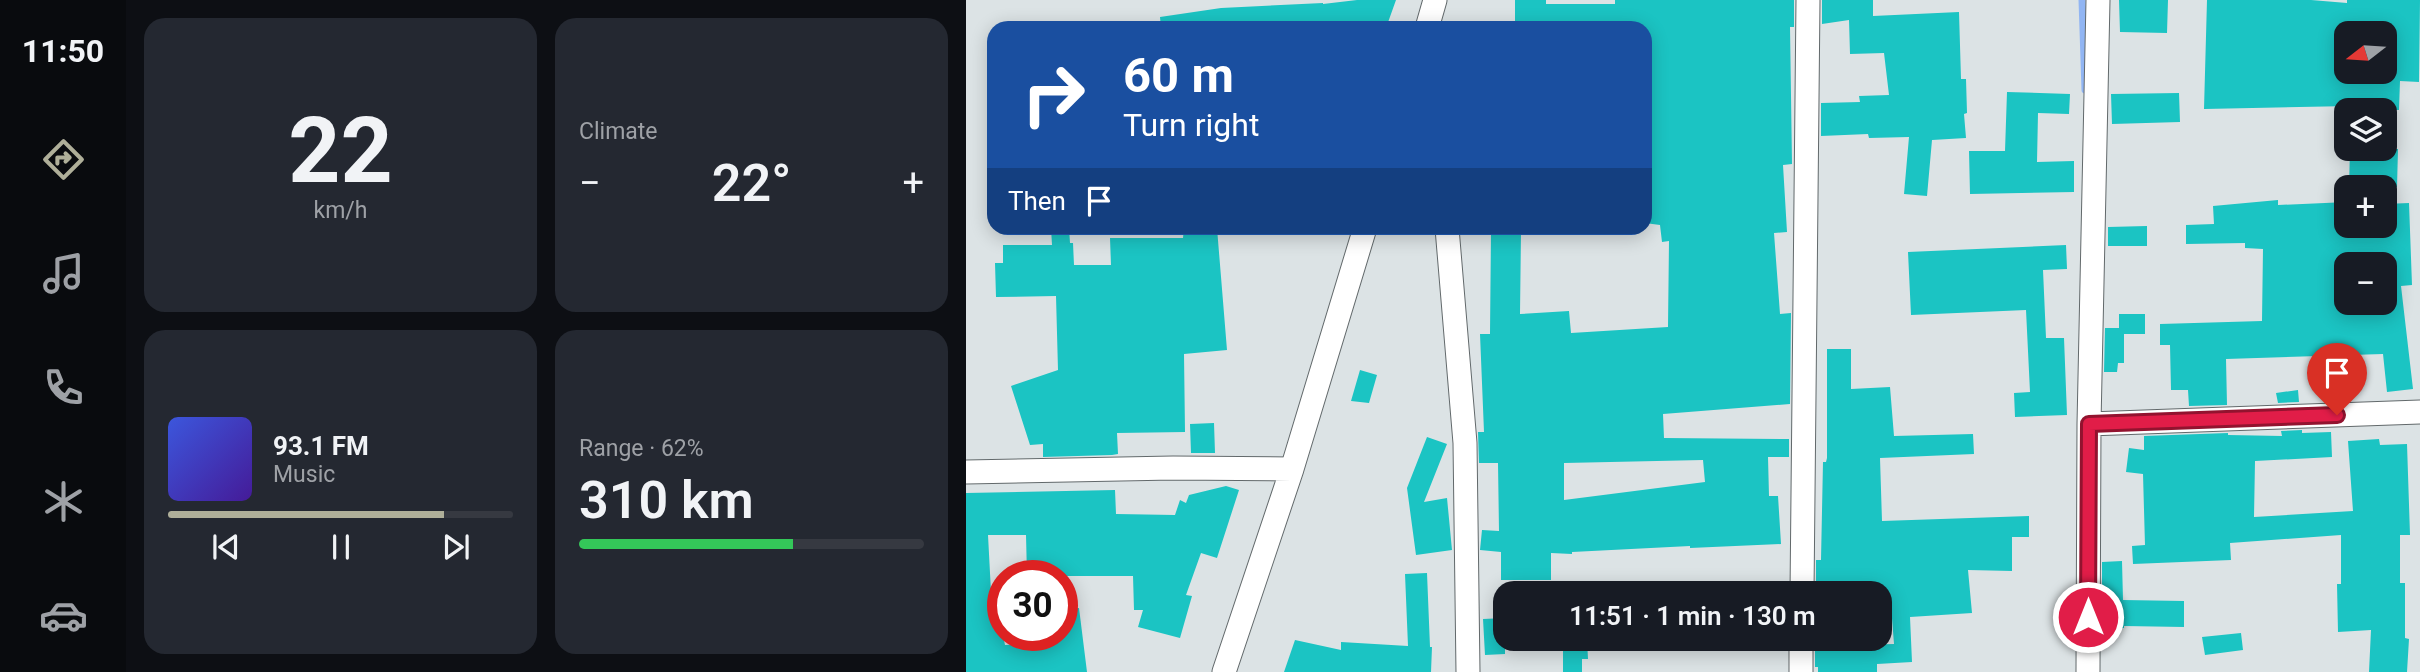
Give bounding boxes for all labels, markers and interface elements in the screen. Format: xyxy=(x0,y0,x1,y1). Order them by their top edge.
north arrow xyxy=(2334,21,2398,84)
map controls xyxy=(2334,21,2397,315)
text: 11:50 xyxy=(22,32,104,70)
text: 60 m xyxy=(1123,47,1234,104)
icon: right xyxy=(1008,49,1099,140)
text: 22 xyxy=(288,98,393,204)
button: layers xyxy=(2334,98,2397,161)
text: Turn right xyxy=(1123,106,1259,144)
text: Climate xyxy=(579,118,658,145)
icon: directions xyxy=(39,135,88,184)
text: 22° xyxy=(712,153,791,214)
text: − xyxy=(579,161,601,205)
text: + xyxy=(902,161,924,205)
button: + xyxy=(2334,175,2397,238)
icon: arrive xyxy=(1080,182,1118,220)
text: Then xyxy=(1008,186,1066,216)
text: km/h xyxy=(314,197,368,224)
icon: music xyxy=(39,249,88,298)
button: − xyxy=(2334,252,2397,315)
pin xyxy=(2307,343,2367,415)
icon: arrive xyxy=(2318,354,2356,392)
icon: phone xyxy=(39,363,88,412)
text: 93.1 FM xyxy=(273,431,369,461)
text: Range · 62% xyxy=(579,435,704,462)
text: Music xyxy=(273,461,335,488)
text: 310 km xyxy=(579,470,754,531)
icon: climate xyxy=(39,477,88,526)
icon: previous xyxy=(207,528,245,566)
icon: pause xyxy=(322,528,360,566)
icon: next xyxy=(437,528,475,566)
speed limit sign: 30 xyxy=(987,560,1078,651)
position arrow xyxy=(2051,580,2125,654)
icon: car xyxy=(39,591,88,640)
text: 11:51 · 1 min · 130 m xyxy=(1569,601,1816,631)

